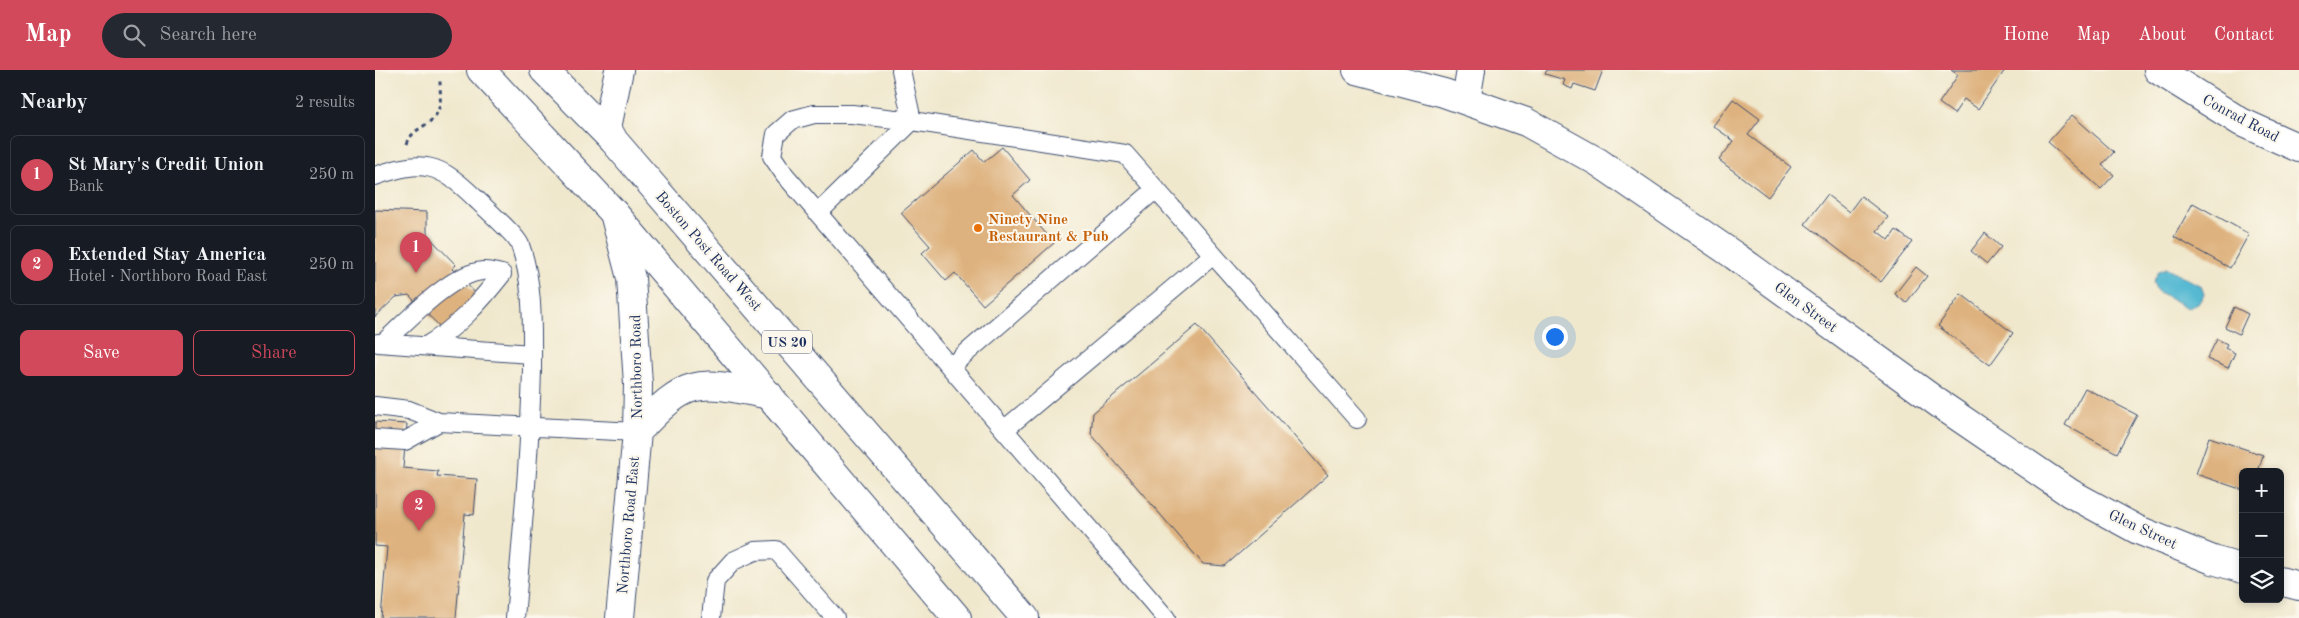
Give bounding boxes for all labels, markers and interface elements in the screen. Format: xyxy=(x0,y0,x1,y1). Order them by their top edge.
search box xyxy=(102,13,452,58)
icon: search xyxy=(120,21,148,49)
text: Map xyxy=(25,23,72,47)
text: Search here xyxy=(160,26,257,45)
text: Home xyxy=(2003,26,2049,44)
text: Map xyxy=(2077,26,2110,44)
text: About xyxy=(2138,26,2186,44)
text: Contact xyxy=(2214,26,2274,44)
text: Nearby xyxy=(20,92,88,113)
street label: Conrad Road xyxy=(2199,93,2281,146)
text: 2 results xyxy=(295,95,355,111)
text: St Mary's Credit Union xyxy=(68,156,264,175)
text: 1 xyxy=(32,167,42,183)
text: 250 m xyxy=(309,167,354,183)
text: Bank xyxy=(68,179,104,195)
street label: Boston Post Road West xyxy=(652,189,764,315)
place label: Ninety Nine Restaurant & Pub xyxy=(988,213,1109,245)
marker: Ninety Nine Restaurant & Pub xyxy=(972,222,984,234)
pin: 1 xyxy=(400,232,432,273)
text: Extended Stay America xyxy=(68,246,266,265)
text: 2 xyxy=(32,257,42,273)
text: 250 m xyxy=(309,257,354,273)
text: Hotel · Northboro Road East xyxy=(68,269,267,285)
street label: Glen Street xyxy=(1771,280,1839,336)
street label: Northboro Road xyxy=(629,314,646,420)
your location xyxy=(1542,324,1568,350)
button: Save xyxy=(20,330,183,376)
button: Share xyxy=(193,330,355,376)
road number: US 20 xyxy=(762,330,812,354)
street label: Northboro Road East xyxy=(616,455,643,595)
map controls xyxy=(2239,468,2284,603)
button: + xyxy=(2239,468,2284,513)
pin: 2 xyxy=(403,490,435,531)
street label: Glen Street xyxy=(2106,508,2179,553)
button: − xyxy=(2239,513,2284,558)
button: layers xyxy=(2239,558,2284,603)

